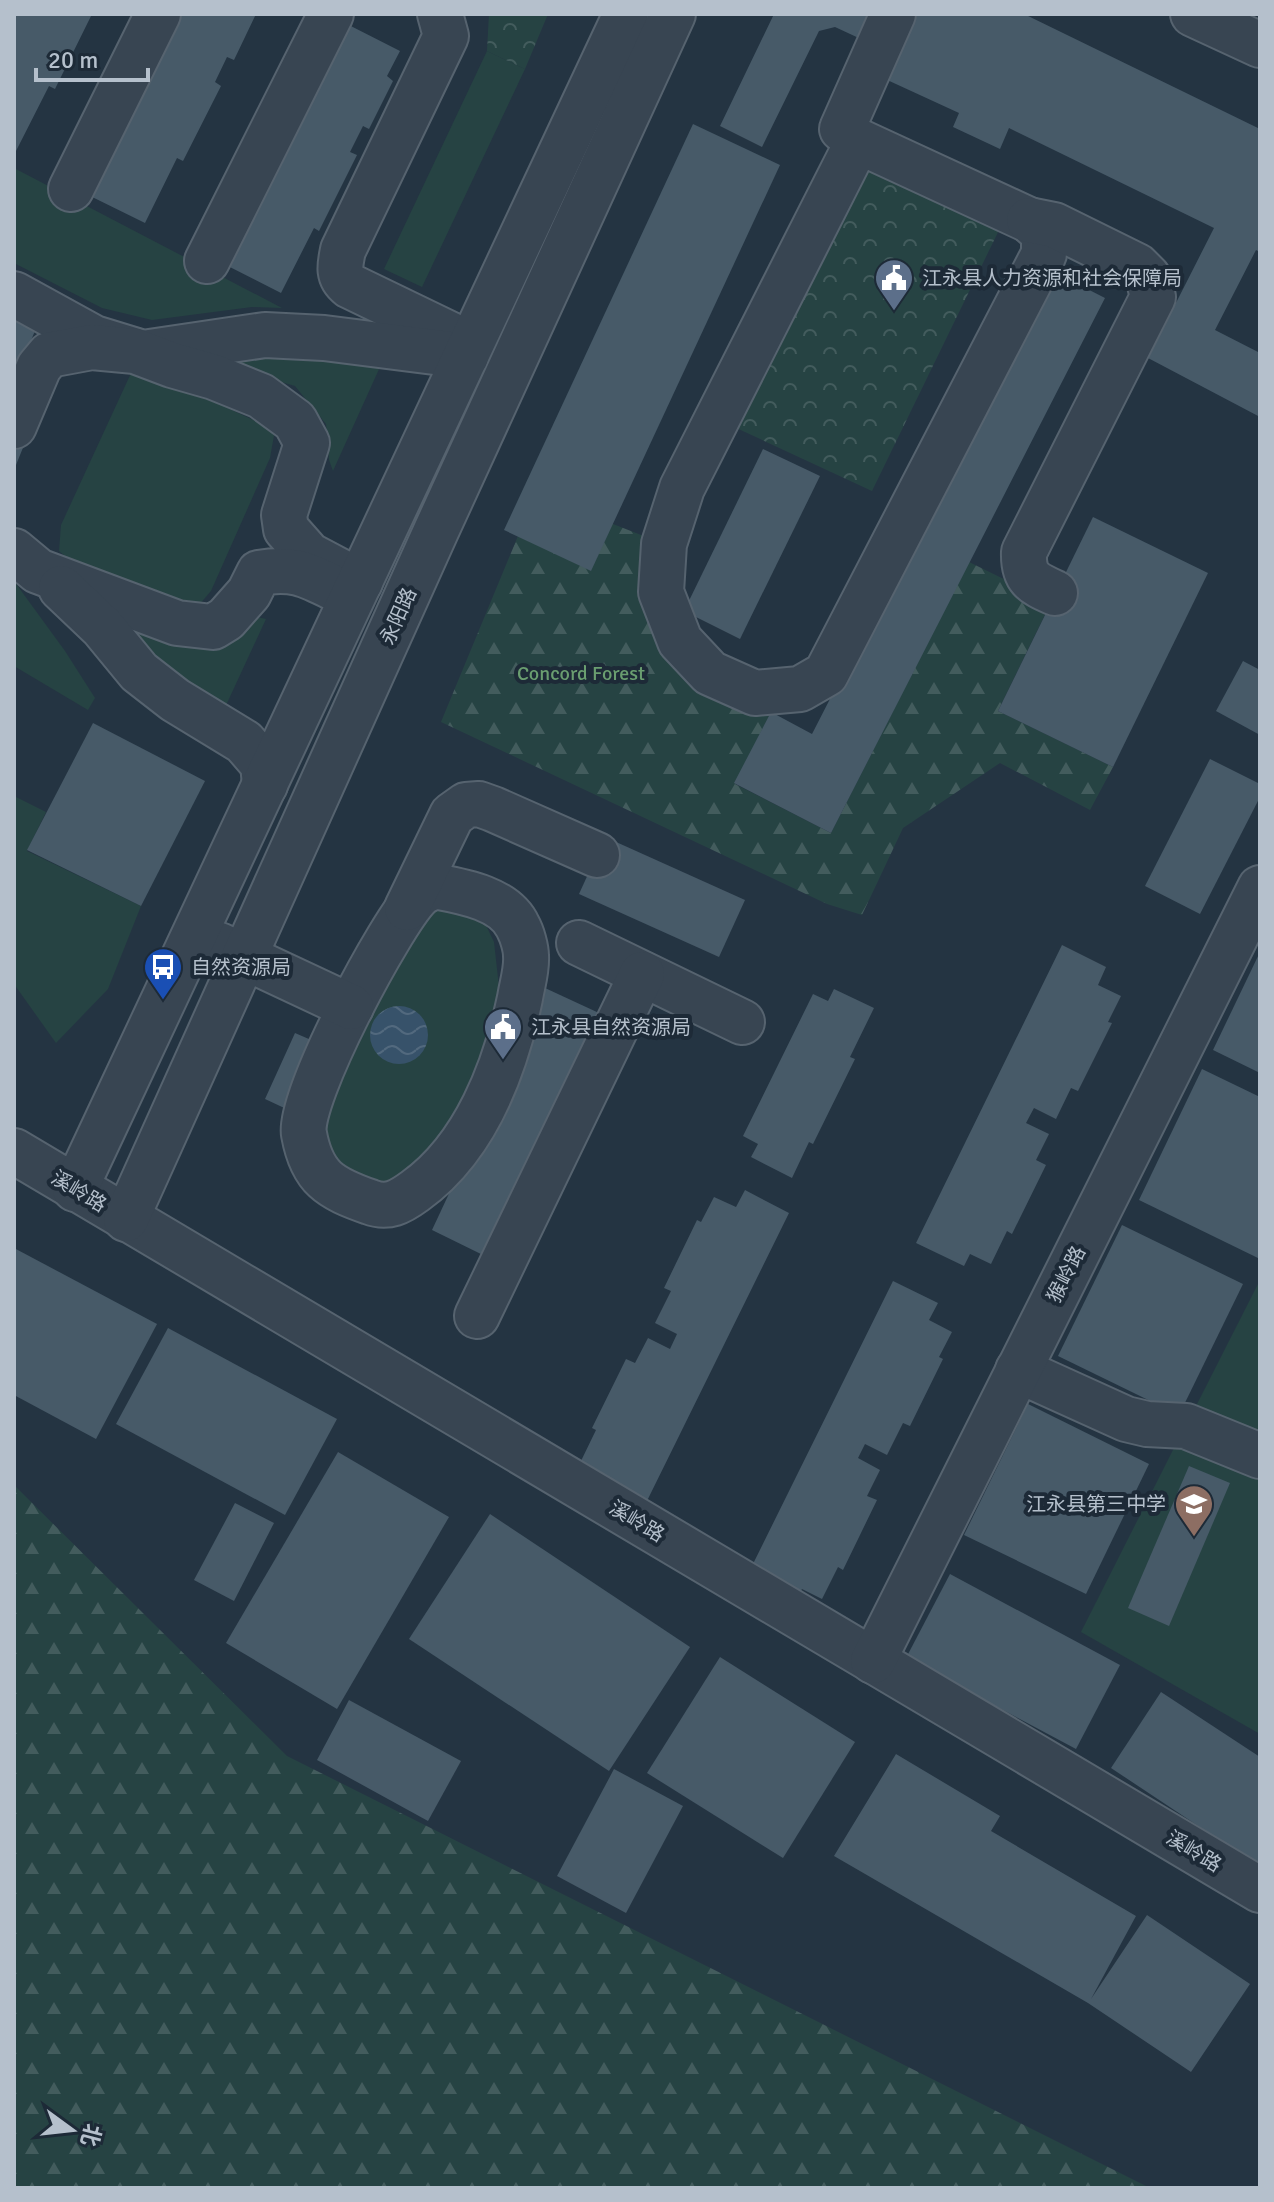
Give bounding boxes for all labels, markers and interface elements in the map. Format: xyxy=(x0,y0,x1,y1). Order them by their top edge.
scale bar xyxy=(36,32,148,82)
text: 20 m xyxy=(48,45,98,75)
public building icon: 江永县人力资源和社会保障局 xyxy=(873,257,915,312)
place label: 江永县人力资源和社会保障局 xyxy=(922,266,1182,291)
street label: 永阳路 xyxy=(375,584,422,649)
park label: Concord Forest xyxy=(517,661,645,686)
bus stop icon: 自然资源局 xyxy=(142,946,184,1001)
place label: 自然资源局 xyxy=(191,955,291,980)
public building icon: 江永县自然资源局 xyxy=(482,1006,524,1061)
place label: 江永县自然资源局 xyxy=(531,1015,691,1040)
street label: 溪岭路 xyxy=(47,1165,111,1218)
street label: 猴岭路 xyxy=(1042,1242,1091,1307)
school or university icon: 江永县第三中学 xyxy=(1173,1483,1215,1538)
place label: 江永县第三中学 xyxy=(1026,1492,1166,1517)
street label: 溪岭路 xyxy=(605,1495,669,1548)
street label: 溪岭路 xyxy=(1162,1825,1226,1878)
north arrow xyxy=(32,2090,112,2170)
text: 北 xyxy=(75,2121,107,2149)

